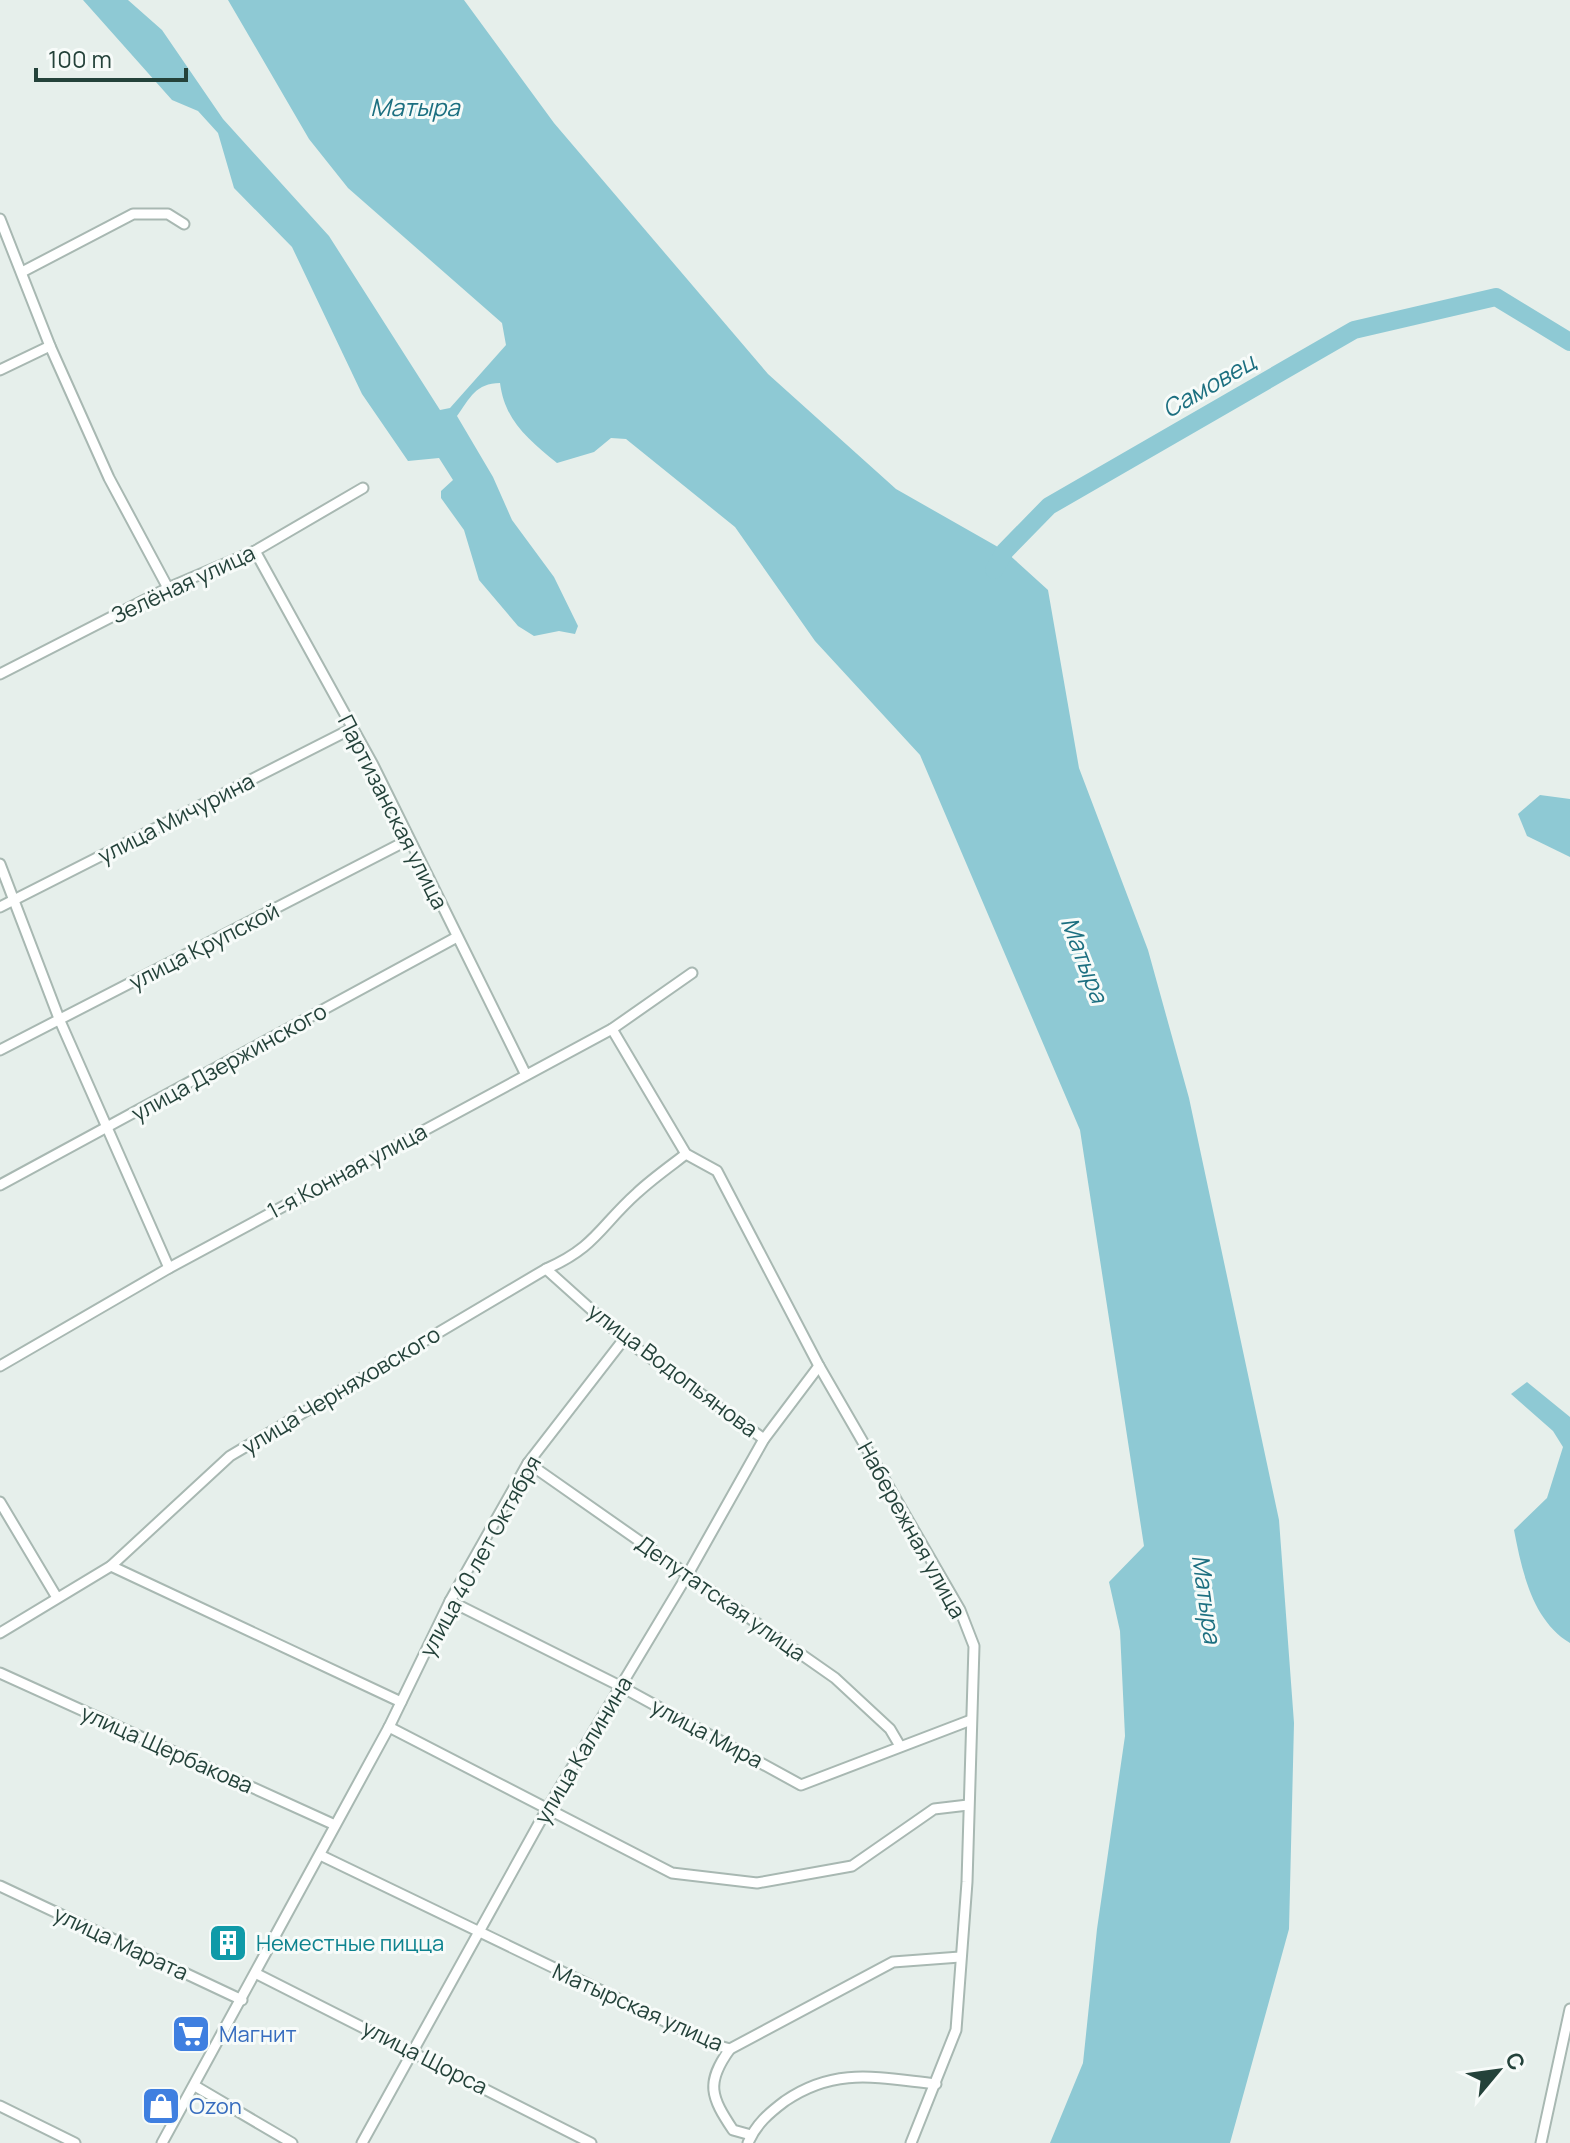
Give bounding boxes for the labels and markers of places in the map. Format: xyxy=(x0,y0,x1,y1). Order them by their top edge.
building icon: Неместные пицца xyxy=(207,1922,249,1964)
place label: Неместные пицца xyxy=(256,1928,444,1958)
supermarket icon: Магнит xyxy=(170,2013,212,2055)
place label: Магнит xyxy=(219,2019,297,2049)
shop icon: Ozon xyxy=(140,2085,182,2127)
place label: Ozon xyxy=(189,2091,242,2121)

